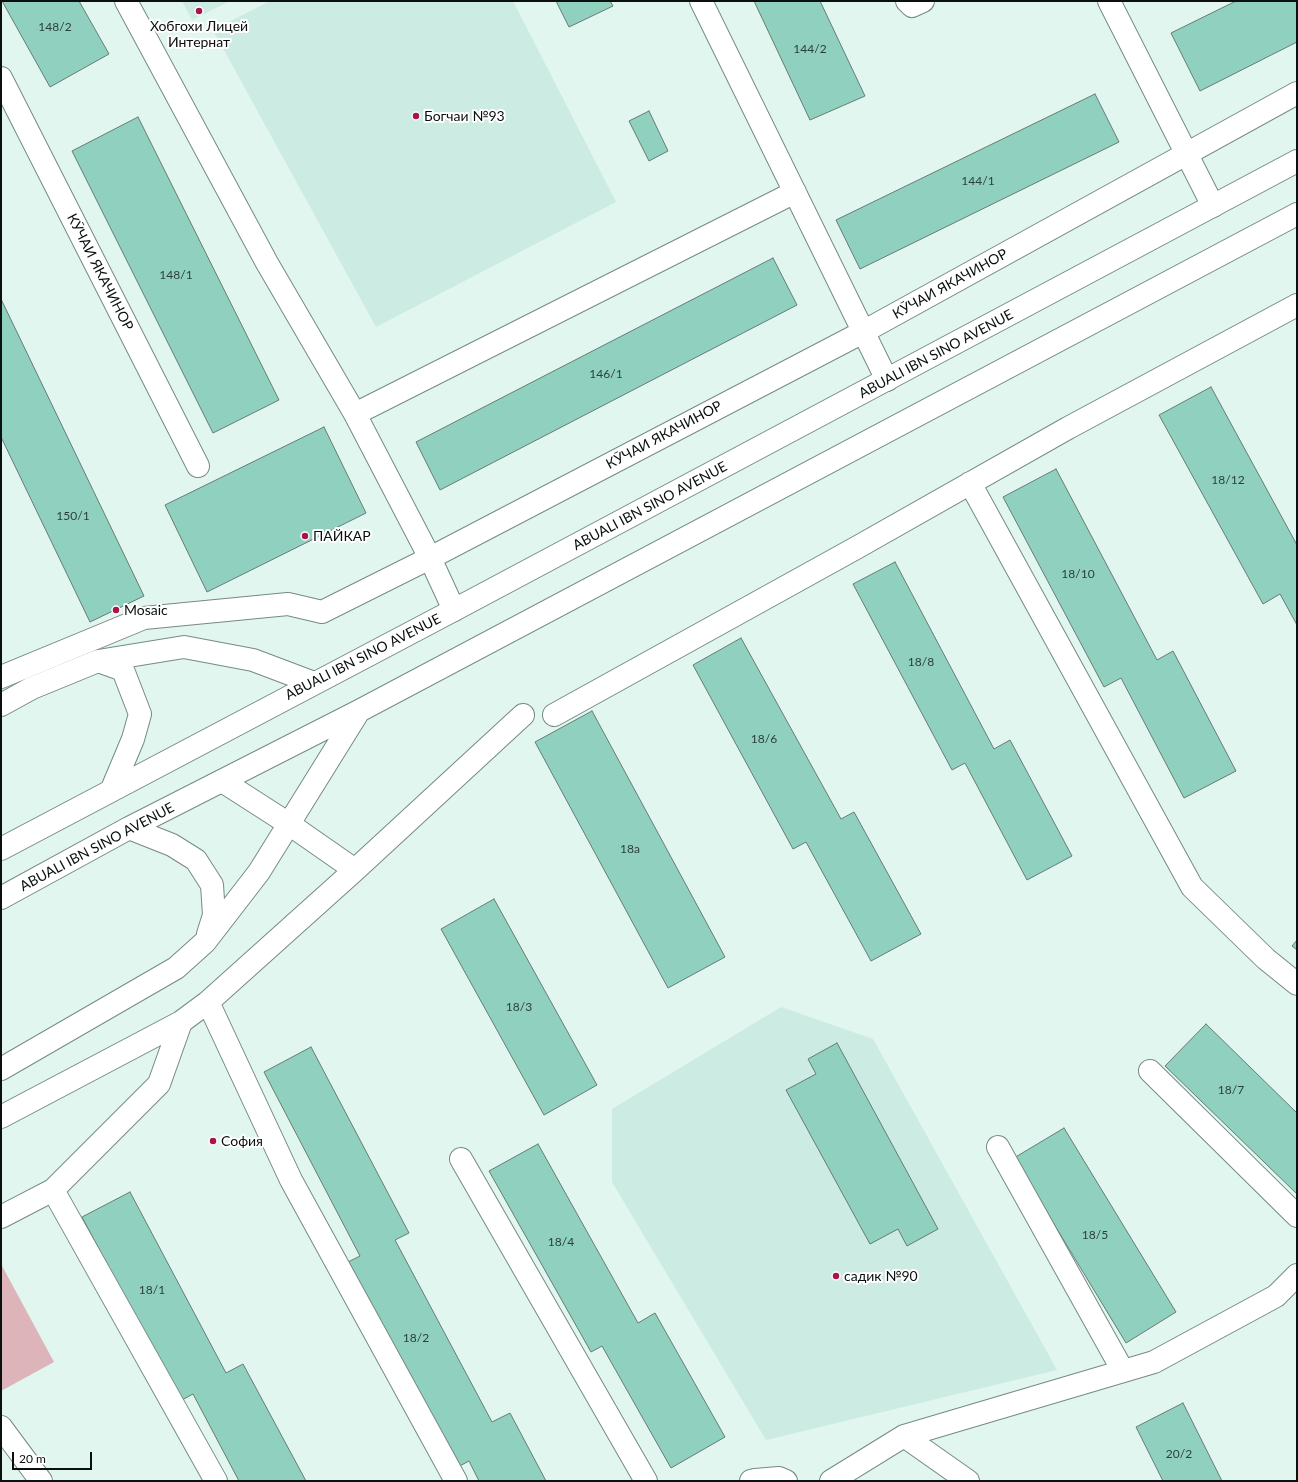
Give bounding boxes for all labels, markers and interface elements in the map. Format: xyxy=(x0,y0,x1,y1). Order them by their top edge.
marker: Хобгохи Лицей Интернат xyxy=(194,6,204,16)
place label: Хобгохи Лицей Интернат xyxy=(150,18,248,50)
house number: 148/2 xyxy=(38,20,72,34)
house number: 144/2 xyxy=(793,42,827,56)
place label: Богчаи №93 xyxy=(424,108,505,124)
marker: Богчаи №93 xyxy=(411,111,421,121)
house number: 144/1 xyxy=(961,174,995,188)
street label: КӮЧАИ ЯКАЧИНОР xyxy=(63,211,137,333)
street label: КӮЧАИ ЯКАЧИНОР xyxy=(890,245,1010,323)
house number: 148/1 xyxy=(159,268,193,282)
street label: ABUALI IBN SINO AVENUE xyxy=(856,306,1016,402)
house number: 146/1 xyxy=(589,367,623,381)
street label: КӮЧАИ ЯКАЧИНОР xyxy=(603,397,725,473)
street label: ABUALI IBN SINO AVENUE xyxy=(570,458,730,554)
house number: 18/12 xyxy=(1211,473,1245,487)
house number: 150/1 xyxy=(56,509,90,523)
place label: ПАЙКАР xyxy=(313,528,371,544)
marker: ПАЙКАР xyxy=(300,531,310,541)
house number: 18/10 xyxy=(1061,567,1095,581)
place label: Mosaic xyxy=(124,602,168,618)
marker: Mosaic xyxy=(111,605,121,615)
street label: ABUALI IBN SINO AVENUE xyxy=(282,610,444,704)
house number: 18/8 xyxy=(908,655,934,669)
house number: 18/6 xyxy=(751,732,777,746)
street label: ABUALI IBN SINO AVENUE xyxy=(17,799,177,895)
house number: 18a xyxy=(620,842,640,856)
house number: 18/3 xyxy=(506,1000,532,1014)
house number: 18/7 xyxy=(1218,1083,1244,1097)
place label: София xyxy=(221,1133,263,1149)
marker: София xyxy=(208,1136,218,1146)
house number: 18/5 xyxy=(1082,1228,1108,1242)
house number: 18/4 xyxy=(548,1235,574,1249)
place label: садик №90 xyxy=(844,1268,918,1284)
marker: садик №90 xyxy=(831,1271,841,1281)
house number: 18/1 xyxy=(139,1283,165,1297)
house number: 18/2 xyxy=(403,1331,429,1345)
scale bar xyxy=(14,1444,94,1470)
house number: 20/2 xyxy=(1166,1447,1192,1461)
text: 20 m xyxy=(19,1451,46,1466)

